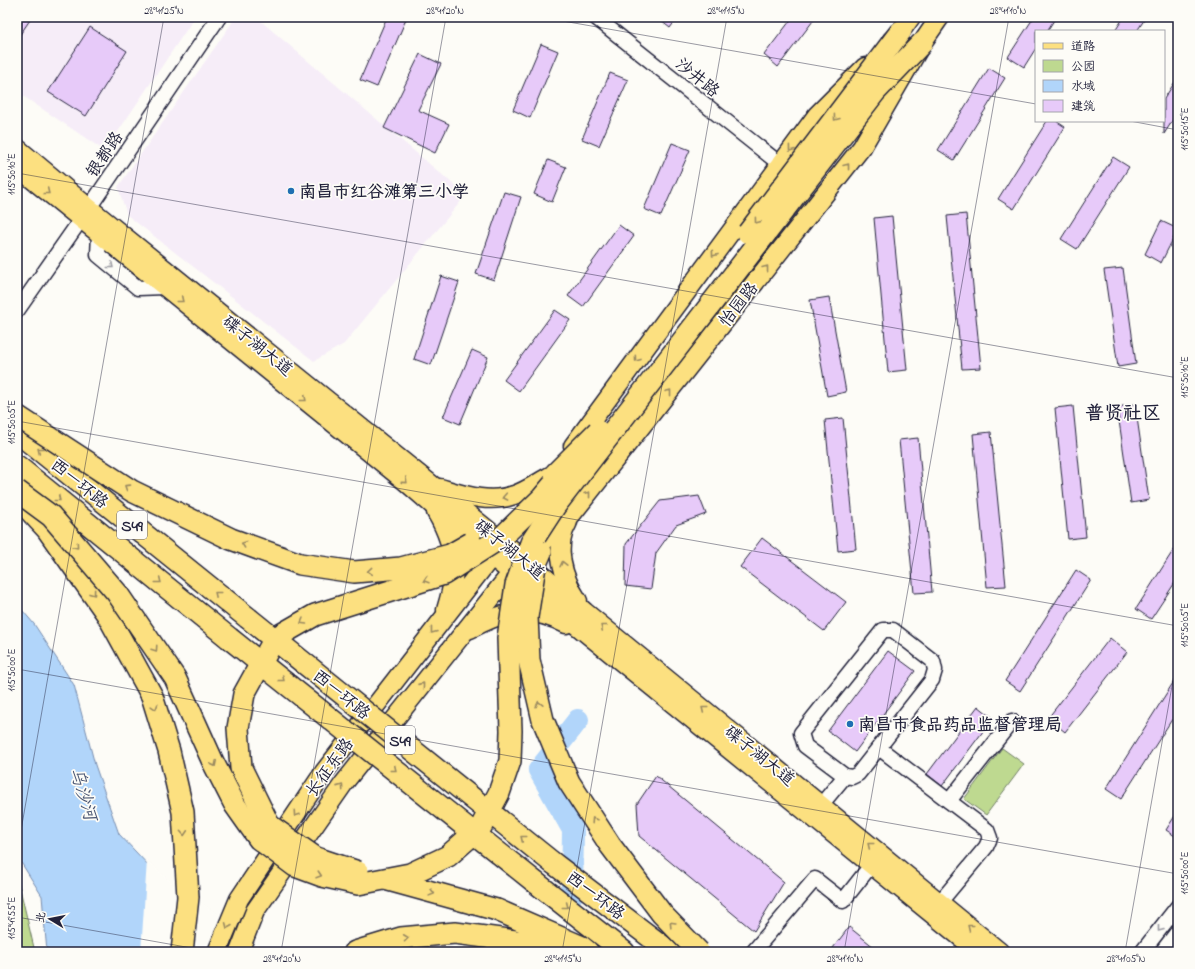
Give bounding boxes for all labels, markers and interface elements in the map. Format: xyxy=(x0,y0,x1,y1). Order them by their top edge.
text: 28°41'25"N xyxy=(144,4,184,19)
text: 28°41'20"N xyxy=(426,4,464,19)
text: 28°41'15"N xyxy=(707,4,745,19)
text: 28°41'10"N xyxy=(990,4,1026,19)
legend xyxy=(1035,30,1165,122)
text: 道路 xyxy=(1071,38,1095,56)
street label: 沙井路 xyxy=(669,52,725,104)
text: 公园 xyxy=(1071,58,1095,76)
text: 水域 xyxy=(1071,78,1095,96)
text: 建筑 xyxy=(1071,98,1095,116)
text: 115°50'15"E xyxy=(1178,107,1193,151)
one-way arrow xyxy=(833,113,840,120)
street label: 银都路 xyxy=(81,127,130,183)
one-way arrow xyxy=(789,145,796,152)
text: 115°50'10"E xyxy=(5,153,20,195)
one-way arrow xyxy=(842,164,849,171)
place label: 南昌市红谷滩第三小学 xyxy=(299,180,469,205)
marker: 南昌市红谷滩第三小学 xyxy=(286,186,296,196)
one-way arrow xyxy=(43,187,50,194)
one-way arrow xyxy=(755,217,762,224)
one-way arrow xyxy=(711,250,719,257)
one-way arrow xyxy=(107,262,114,269)
one-way arrow xyxy=(762,266,769,273)
street label: 怡园路 xyxy=(714,277,765,333)
one-way arrow xyxy=(177,295,184,302)
street label: 碟子湖大道 xyxy=(216,310,298,383)
one-way arrow xyxy=(634,355,642,362)
text: 115°50'10"E xyxy=(1178,356,1193,398)
one-way arrow xyxy=(664,390,671,397)
one-way arrow xyxy=(300,394,307,401)
text: 115°50'05"E xyxy=(5,400,20,444)
district label: 普贤社区 xyxy=(1085,401,1161,428)
one-way arrow xyxy=(37,448,45,455)
street label: 西一环路 xyxy=(45,453,113,515)
one-way arrow xyxy=(400,476,408,483)
one-way arrow xyxy=(124,485,131,492)
one-way arrow xyxy=(502,492,508,501)
one-way arrow xyxy=(583,492,590,499)
one-way arrow xyxy=(54,494,61,501)
road number: S49 xyxy=(117,511,147,539)
street label: 碟子湖大道 xyxy=(468,514,550,587)
one-way arrow xyxy=(240,540,247,548)
one-way arrow xyxy=(72,541,79,548)
one-way arrow xyxy=(559,561,567,567)
one-way arrow xyxy=(367,566,373,575)
one-way arrow xyxy=(423,575,430,584)
one-way arrow xyxy=(155,576,162,583)
one-way arrow xyxy=(88,589,95,596)
one-way arrow xyxy=(215,591,222,598)
text: 115°50'05"E xyxy=(1178,603,1193,647)
one-way arrow xyxy=(300,617,307,624)
one-way arrow xyxy=(601,625,608,632)
one-way arrow xyxy=(431,627,438,634)
one-way arrow xyxy=(150,645,158,652)
text: 115°50'00"E xyxy=(5,649,20,691)
street label: 西一环路 xyxy=(307,664,375,726)
one-way arrow xyxy=(277,675,284,682)
one-way arrow xyxy=(417,683,424,690)
one-way arrow xyxy=(535,700,543,707)
one-way arrow xyxy=(150,703,159,710)
one-way arrow xyxy=(701,707,709,714)
place label: 南昌市食品药品监督管理局 xyxy=(858,713,1062,738)
marker: 南昌市食品药品监督管理局 xyxy=(845,719,855,729)
street label: 碟子湖大道 xyxy=(718,720,800,793)
road number: S49 xyxy=(385,726,415,754)
street label: 长征东路 xyxy=(300,733,360,803)
one-way arrow xyxy=(209,760,217,768)
water label: 乌沙河 xyxy=(62,765,103,827)
one-way arrow xyxy=(390,765,397,772)
one-way arrow xyxy=(336,784,344,791)
one-way arrow xyxy=(294,809,301,816)
one-way arrow xyxy=(591,818,598,825)
one-way arrow xyxy=(180,830,188,836)
one-way arrow xyxy=(520,836,527,843)
one-way arrow xyxy=(867,843,874,850)
text: 115°50'00"E xyxy=(1178,852,1193,894)
street label: 西一环路 xyxy=(560,866,630,927)
one-way arrow xyxy=(315,870,322,879)
one-way arrow xyxy=(429,888,435,896)
text: 115°49'55"E xyxy=(5,897,20,939)
north arrow xyxy=(30,899,70,939)
one-way arrow xyxy=(561,901,568,908)
text: 北 xyxy=(32,911,50,924)
one-way arrow xyxy=(225,921,233,929)
one-way arrow xyxy=(669,921,677,929)
one-way arrow xyxy=(968,925,975,932)
one-way arrow xyxy=(1158,925,1165,932)
one-way arrow xyxy=(403,934,409,943)
text: 28°41'20"N xyxy=(263,952,301,967)
text: 28°41'15"N xyxy=(544,952,582,967)
text: 28°41'10"N xyxy=(827,952,863,967)
text: 28°41'05"N xyxy=(1107,952,1146,967)

